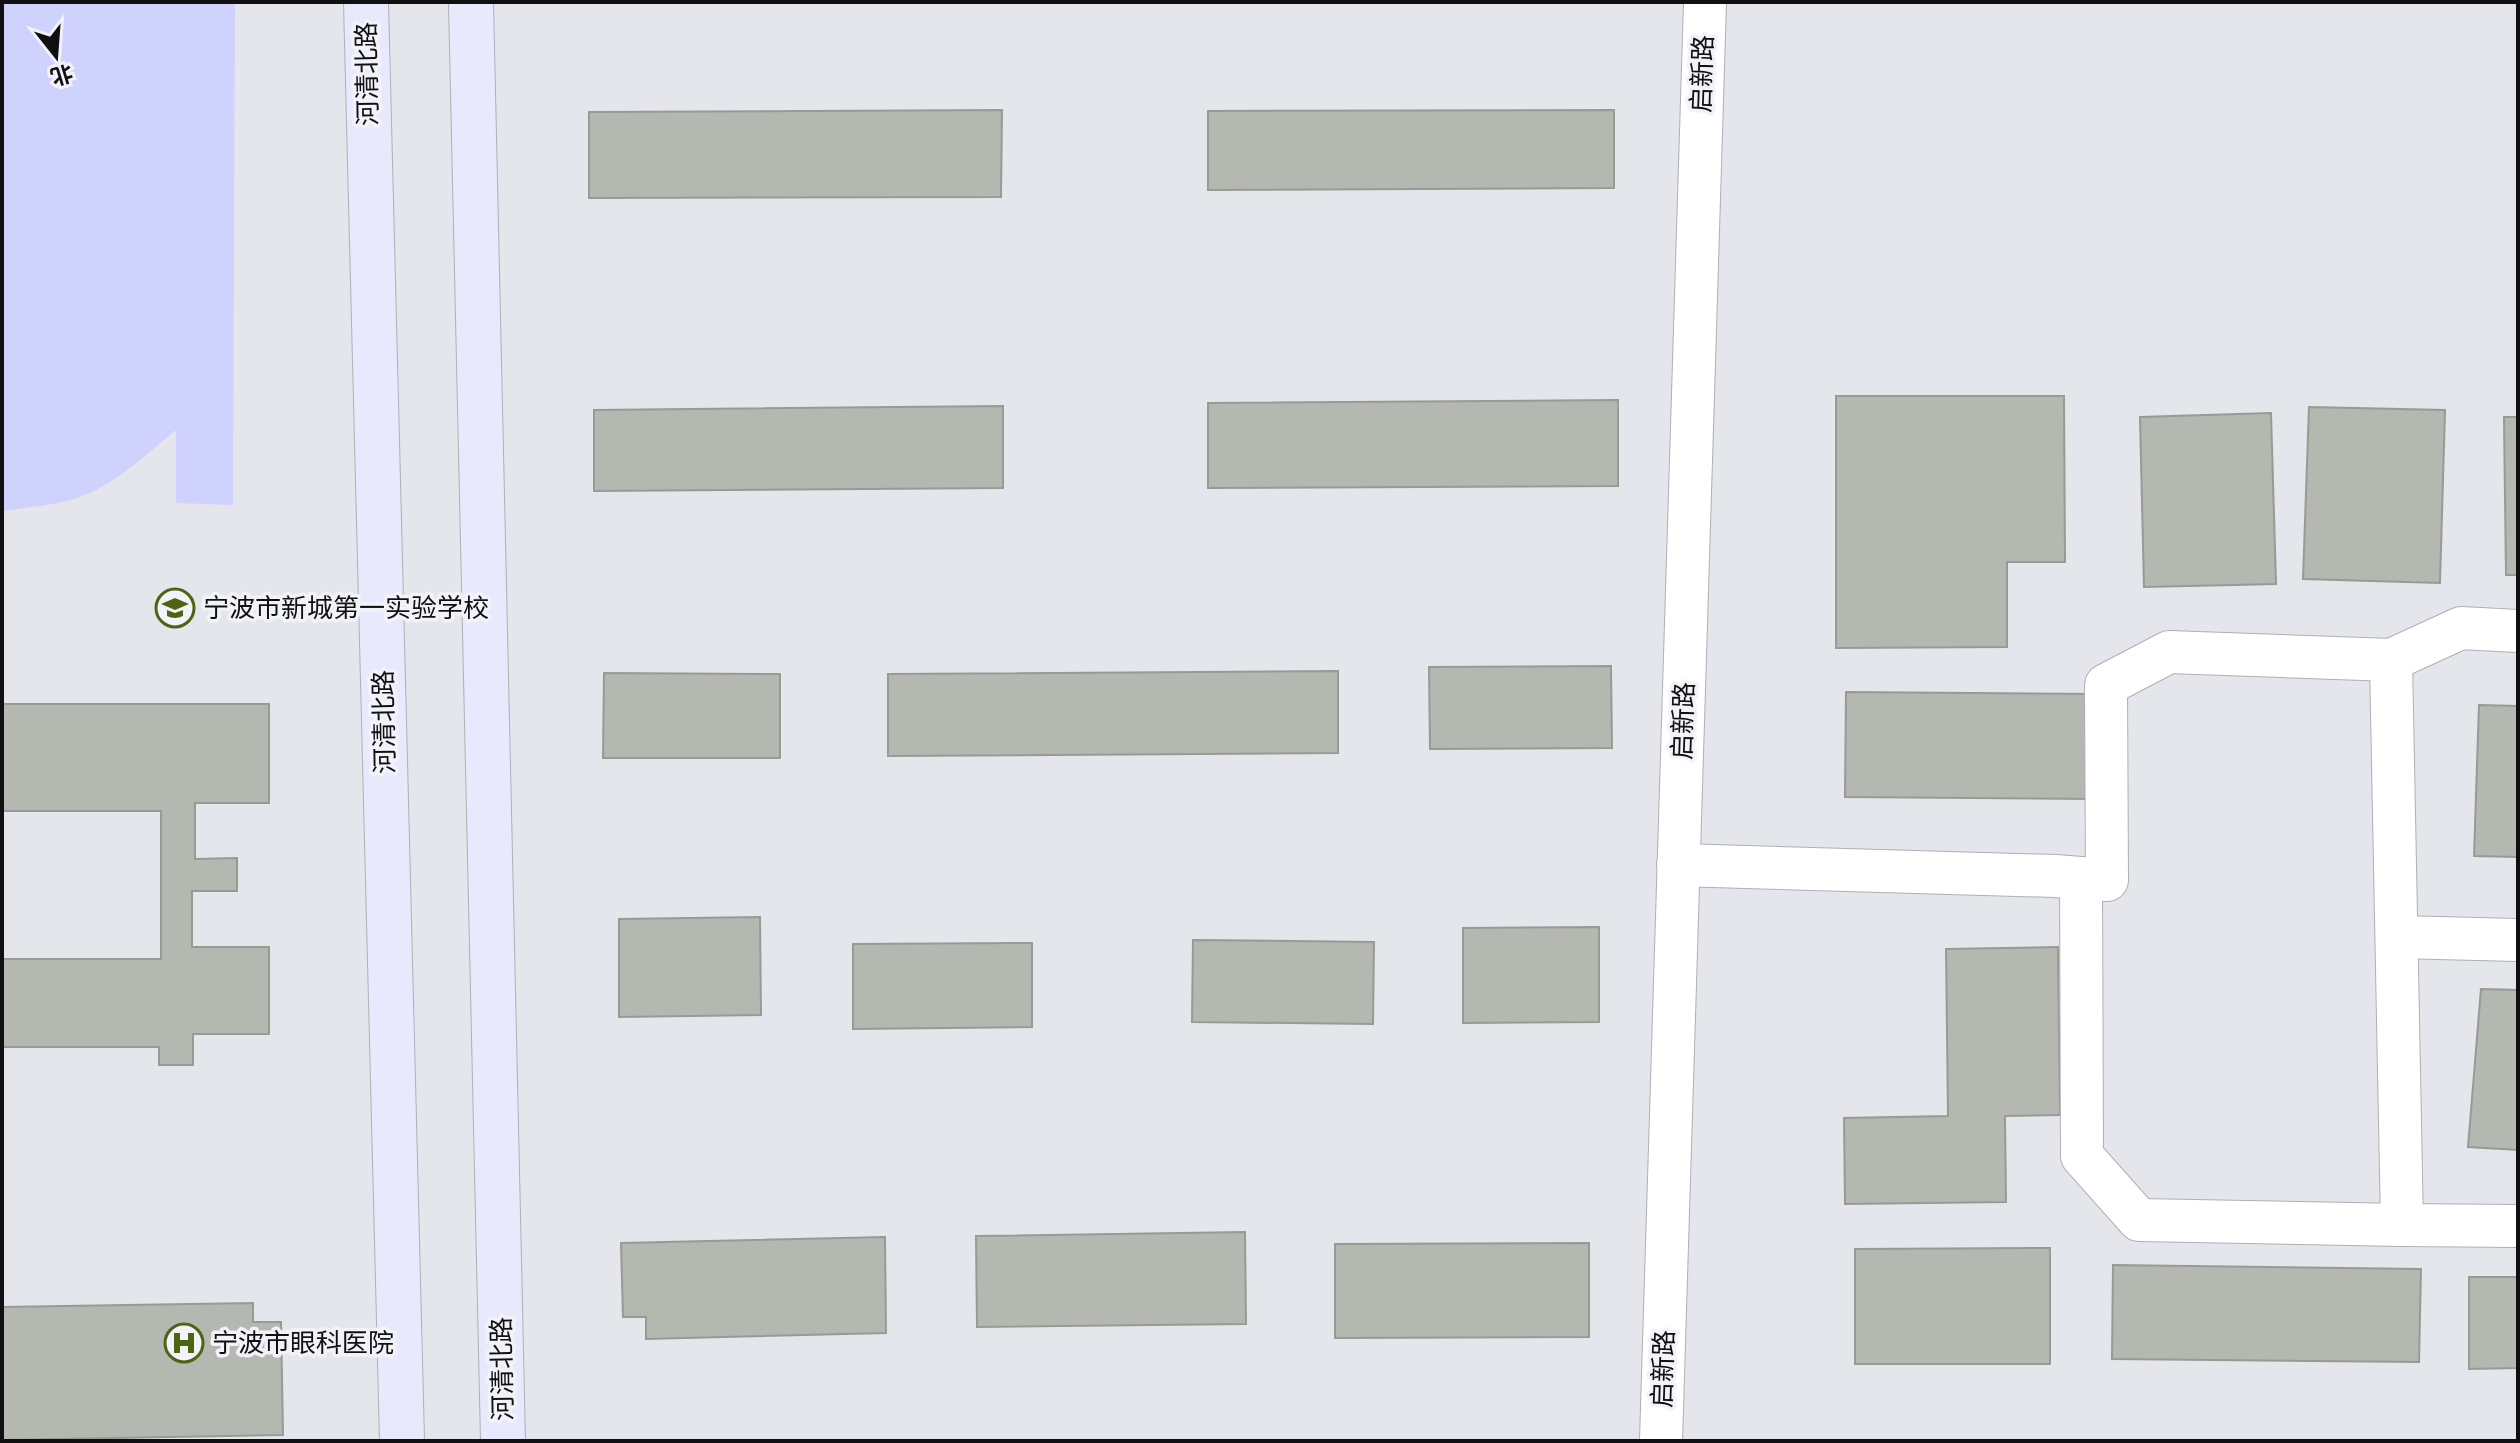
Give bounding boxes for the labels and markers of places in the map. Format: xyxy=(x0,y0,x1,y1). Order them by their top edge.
school or university icon: 宁波市新城第一实验学校 xyxy=(154,587,196,629)
place label: 宁波市新城第一实验学校 xyxy=(203,591,489,625)
hospital icon: 宁波市眼科医院 xyxy=(163,1322,205,1364)
place label: 宁波市眼科医院 xyxy=(212,1326,394,1360)

